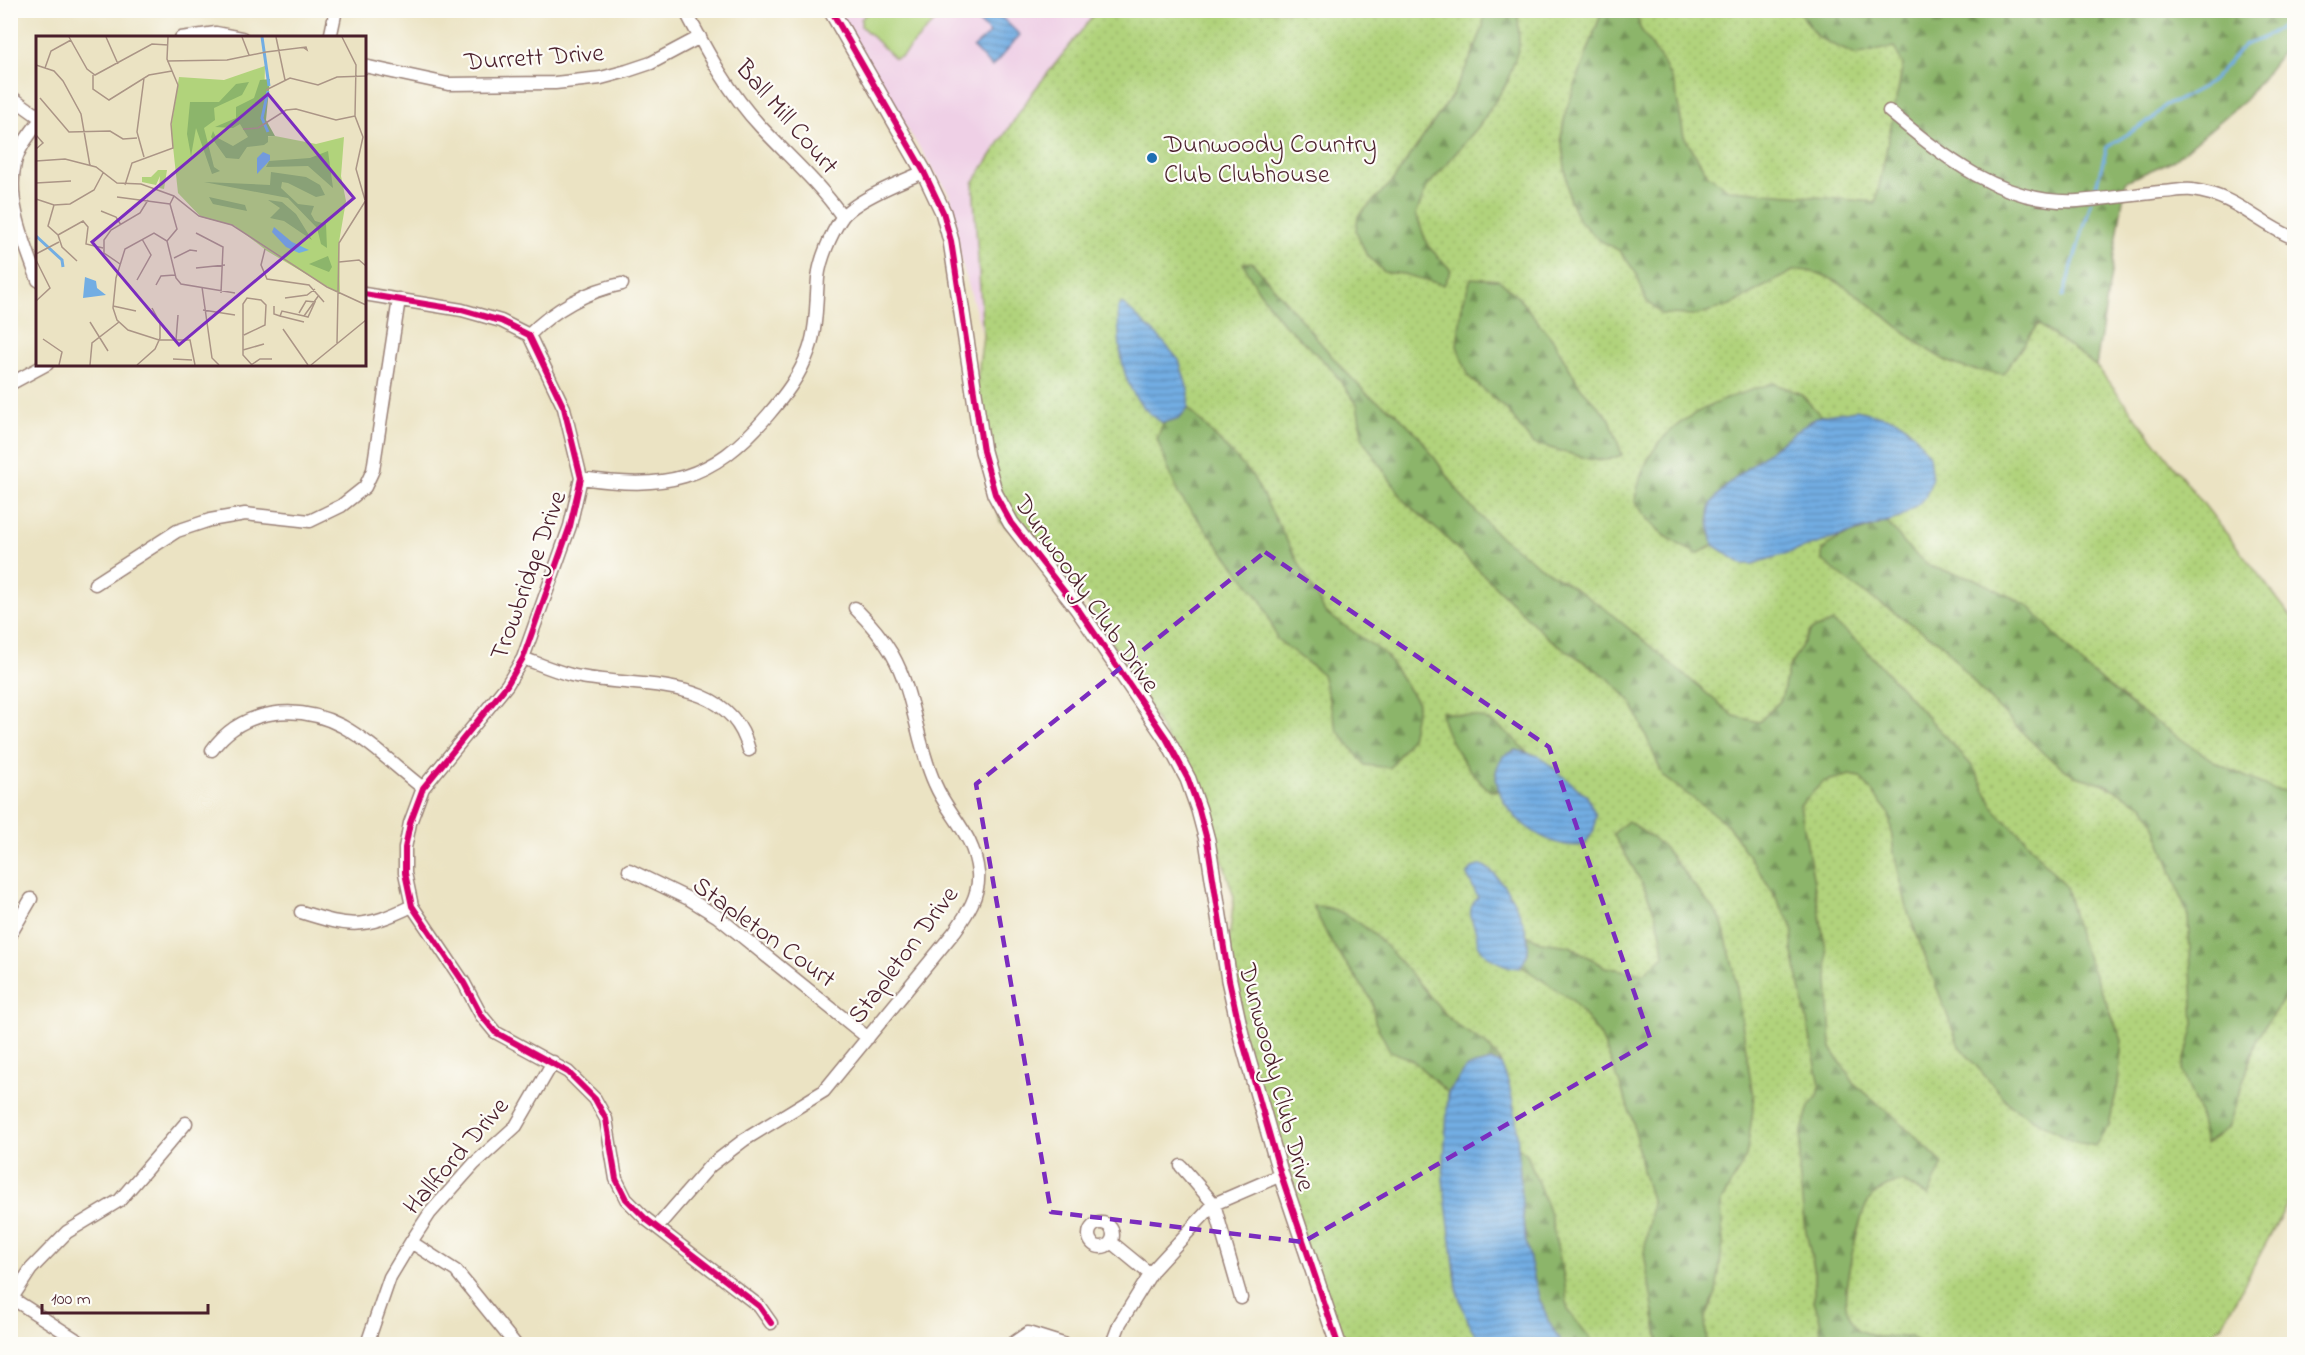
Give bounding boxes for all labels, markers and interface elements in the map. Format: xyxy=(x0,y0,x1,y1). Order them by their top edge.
street label: Durrett Drive xyxy=(462,35,606,83)
inset map xyxy=(36,36,366,366)
street label: Ball Mill Court xyxy=(724,51,847,184)
place label: Dunwoody Country Club Clubhouse xyxy=(1163,127,1377,195)
marker: Dunwoody Country Club Clubhouse xyxy=(1145,151,1159,165)
street label: Trowbridge Drive xyxy=(481,485,578,666)
street label: Dunwoody Club Drive xyxy=(1002,487,1168,702)
street label: Stapleton Court xyxy=(683,868,843,999)
street label: Stapleton Drive xyxy=(840,878,969,1033)
street label: Dunwoody Club Drive xyxy=(1226,959,1324,1196)
street label: Hallford Drive xyxy=(395,1089,520,1224)
scale bar xyxy=(42,1277,208,1315)
text: 100 m xyxy=(51,1287,91,1313)

